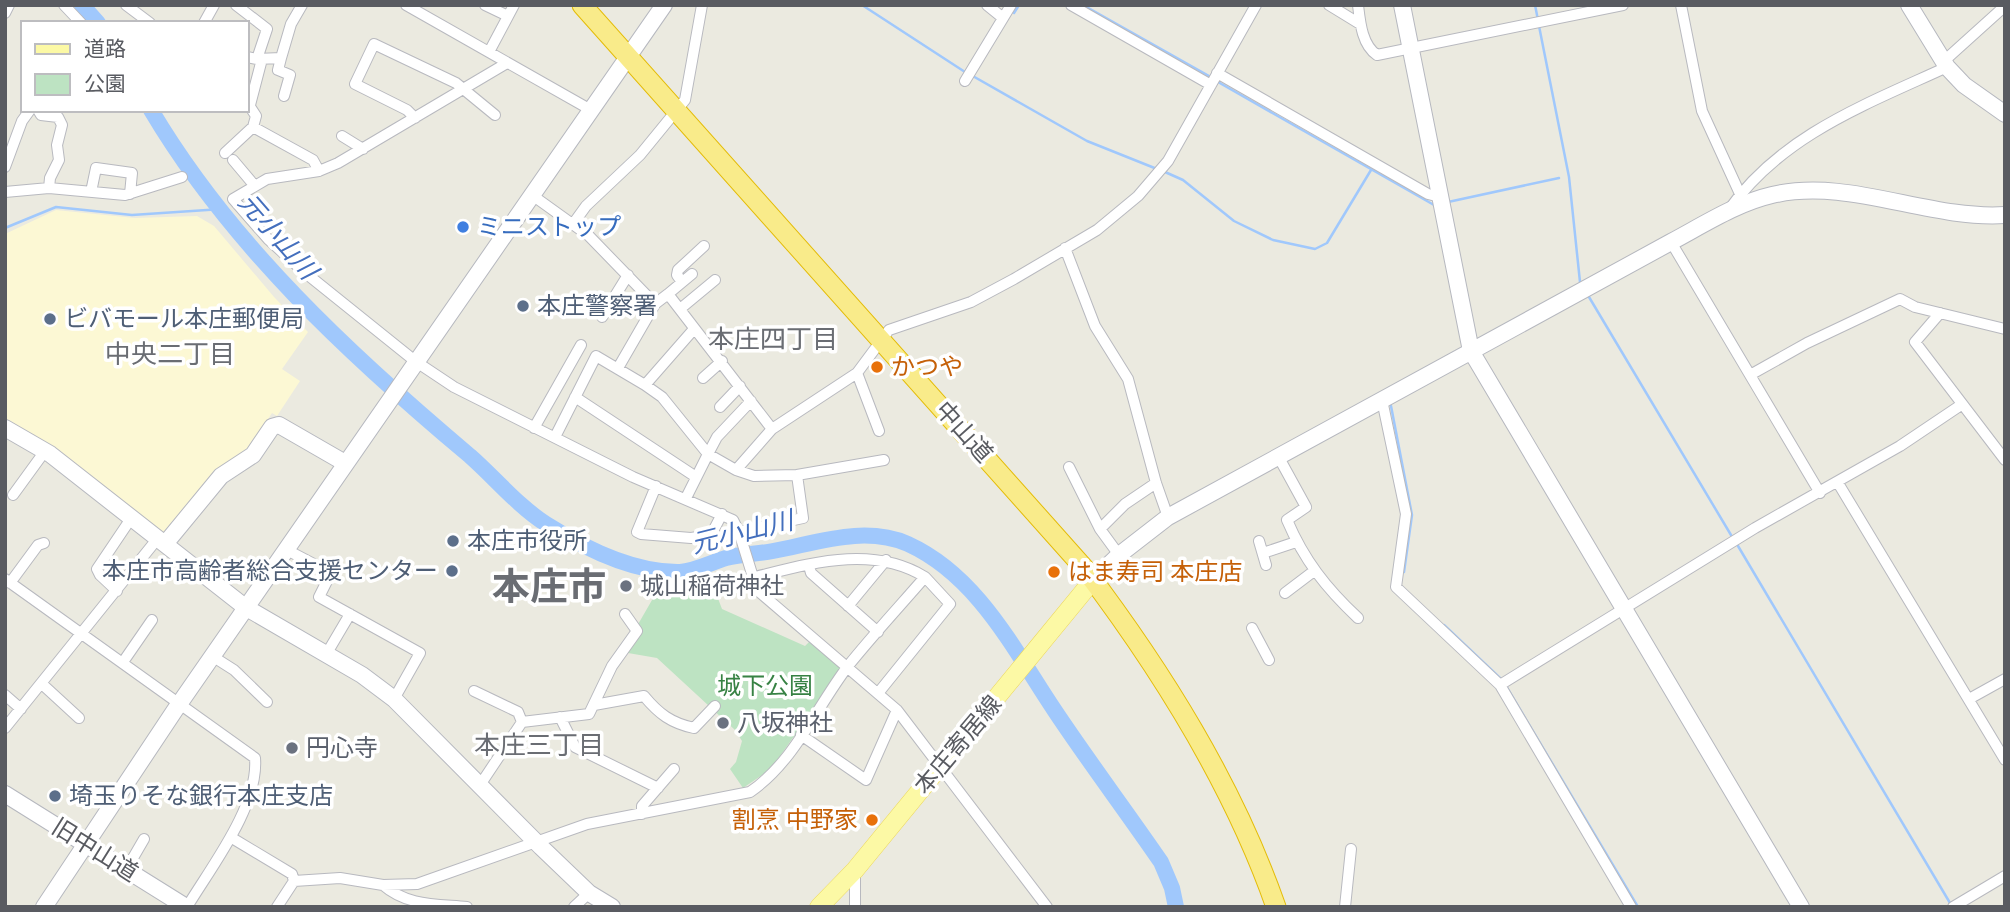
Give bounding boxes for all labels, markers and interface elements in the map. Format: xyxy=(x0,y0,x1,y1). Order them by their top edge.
legend xyxy=(21,21,248,112)
text: 道路 xyxy=(84,37,126,62)
text: 公園 xyxy=(84,72,126,97)
water label: 元小山川 xyxy=(232,187,325,288)
place label: ミニストップ xyxy=(477,213,621,242)
marker: ミニストップ xyxy=(455,219,471,235)
place label: 本庄警察署 xyxy=(537,292,657,321)
marker: 本庄警察署 xyxy=(515,298,531,314)
place label: ビバモール本庄郵便局 xyxy=(64,305,304,334)
marker: ビバモール本庄郵便局 xyxy=(42,311,58,327)
district label: 本庄四丁目 xyxy=(708,324,838,355)
district label: 中央二丁目 xyxy=(105,339,235,370)
place label: かつや xyxy=(891,353,963,382)
marker: かつや xyxy=(869,359,885,375)
street label: 中山道 xyxy=(929,396,998,469)
water label: 元小山川 xyxy=(688,504,799,560)
place label: 本庄市役所 xyxy=(467,527,587,556)
marker: 本庄市役所 xyxy=(445,533,461,549)
place label: 本庄市高齢者総合支援センター xyxy=(102,557,438,586)
place label: はま寿司 本庄店 xyxy=(1068,558,1242,587)
marker: 本庄市高齢者総合支援センター xyxy=(444,563,460,579)
marker: はま寿司 本庄店 xyxy=(1046,564,1062,580)
district label: 本庄市 xyxy=(492,565,606,611)
place label: 城山稲荷神社 xyxy=(640,572,784,601)
marker: 城山稲荷神社 xyxy=(618,578,634,594)
park label: 城下公園 xyxy=(717,672,813,701)
street label: 本庄寄居線 xyxy=(909,690,1008,801)
place label: 八坂神社 xyxy=(737,709,833,738)
marker: 八坂神社 xyxy=(715,715,731,731)
district label: 本庄三丁目 xyxy=(474,730,604,761)
place label: 円心寺 xyxy=(306,734,378,763)
marker: 円心寺 xyxy=(284,740,300,756)
place label: 埼玉りそな銀行本庄支店 xyxy=(69,782,333,811)
marker: 埼玉りそな銀行本庄支店 xyxy=(47,788,63,804)
place label: 割烹 中野家 xyxy=(732,806,858,835)
marker: 割烹 中野家 xyxy=(864,812,880,828)
street label: 旧中山道 xyxy=(46,813,143,888)

